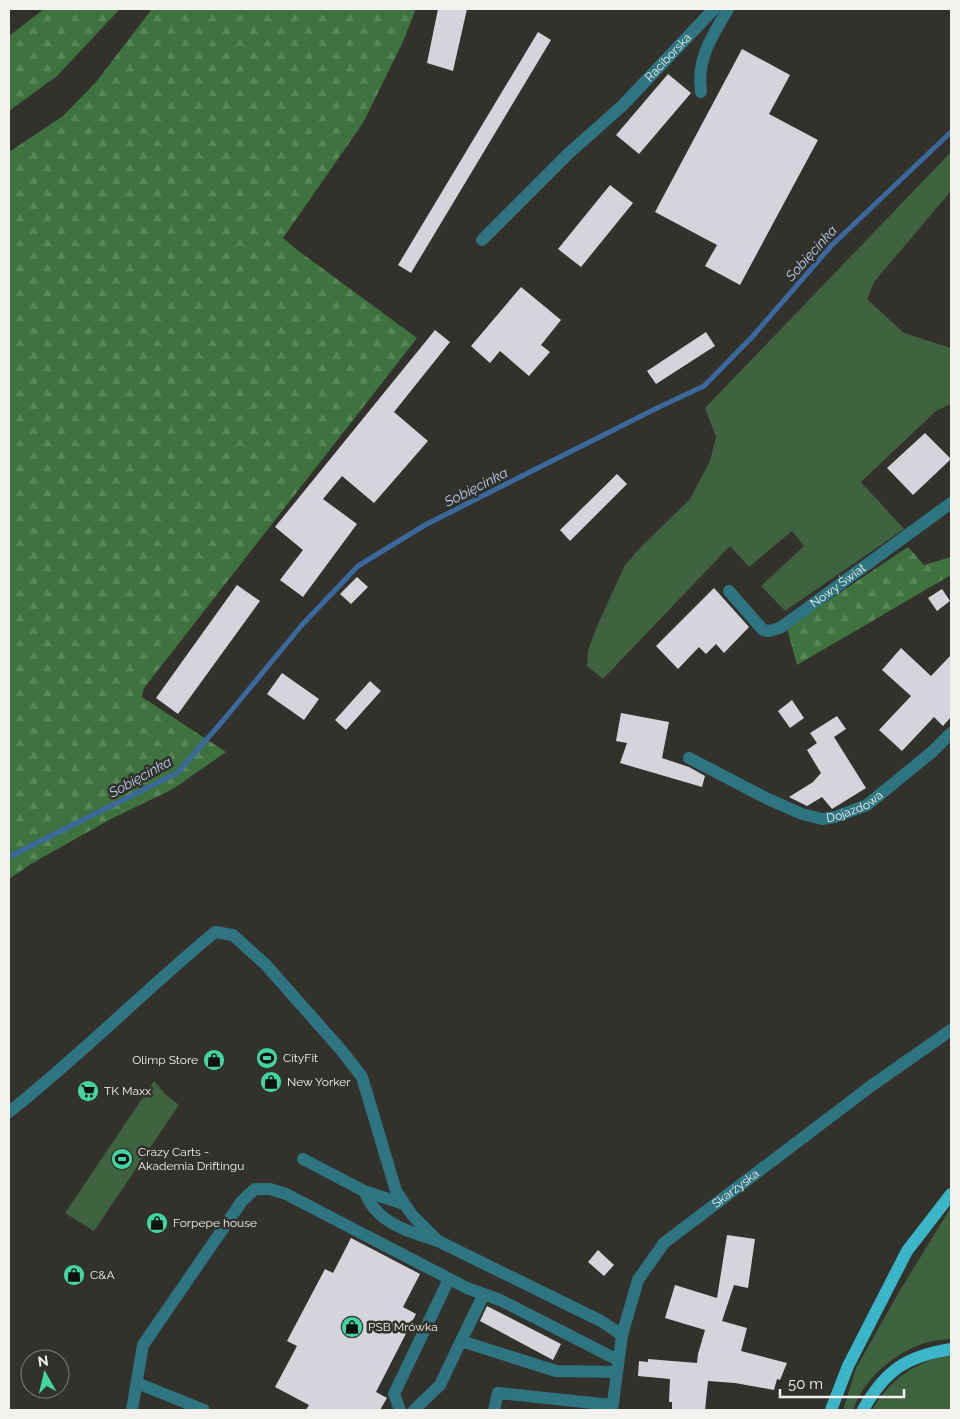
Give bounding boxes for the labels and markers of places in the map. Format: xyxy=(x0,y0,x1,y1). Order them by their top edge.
sports icon: CityFit xyxy=(255,1046,279,1070)
shop icon: Olimp Store xyxy=(202,1048,226,1072)
place label: CityFit xyxy=(283,1051,318,1065)
place label: Olimp Store xyxy=(132,1053,198,1067)
shop icon: New Yorker xyxy=(259,1070,283,1094)
place label: New Yorker xyxy=(287,1075,351,1089)
supermarket icon: TK Maxx xyxy=(76,1079,100,1103)
place label: TK Maxx xyxy=(104,1084,151,1098)
place label: Crazy Carts - Akademia Driftingu xyxy=(138,1145,244,1173)
sports icon: Crazy Carts - Akademia Driftingu xyxy=(110,1147,134,1171)
shop icon: Forpepe house xyxy=(145,1211,169,1235)
place label: Forpepe house xyxy=(173,1216,257,1230)
shop icon: C&A xyxy=(62,1263,86,1287)
place label: C&A xyxy=(90,1268,115,1282)
shop icon: PSB Mrówka xyxy=(340,1315,364,1339)
place label: PSB Mrówka xyxy=(368,1320,438,1334)

